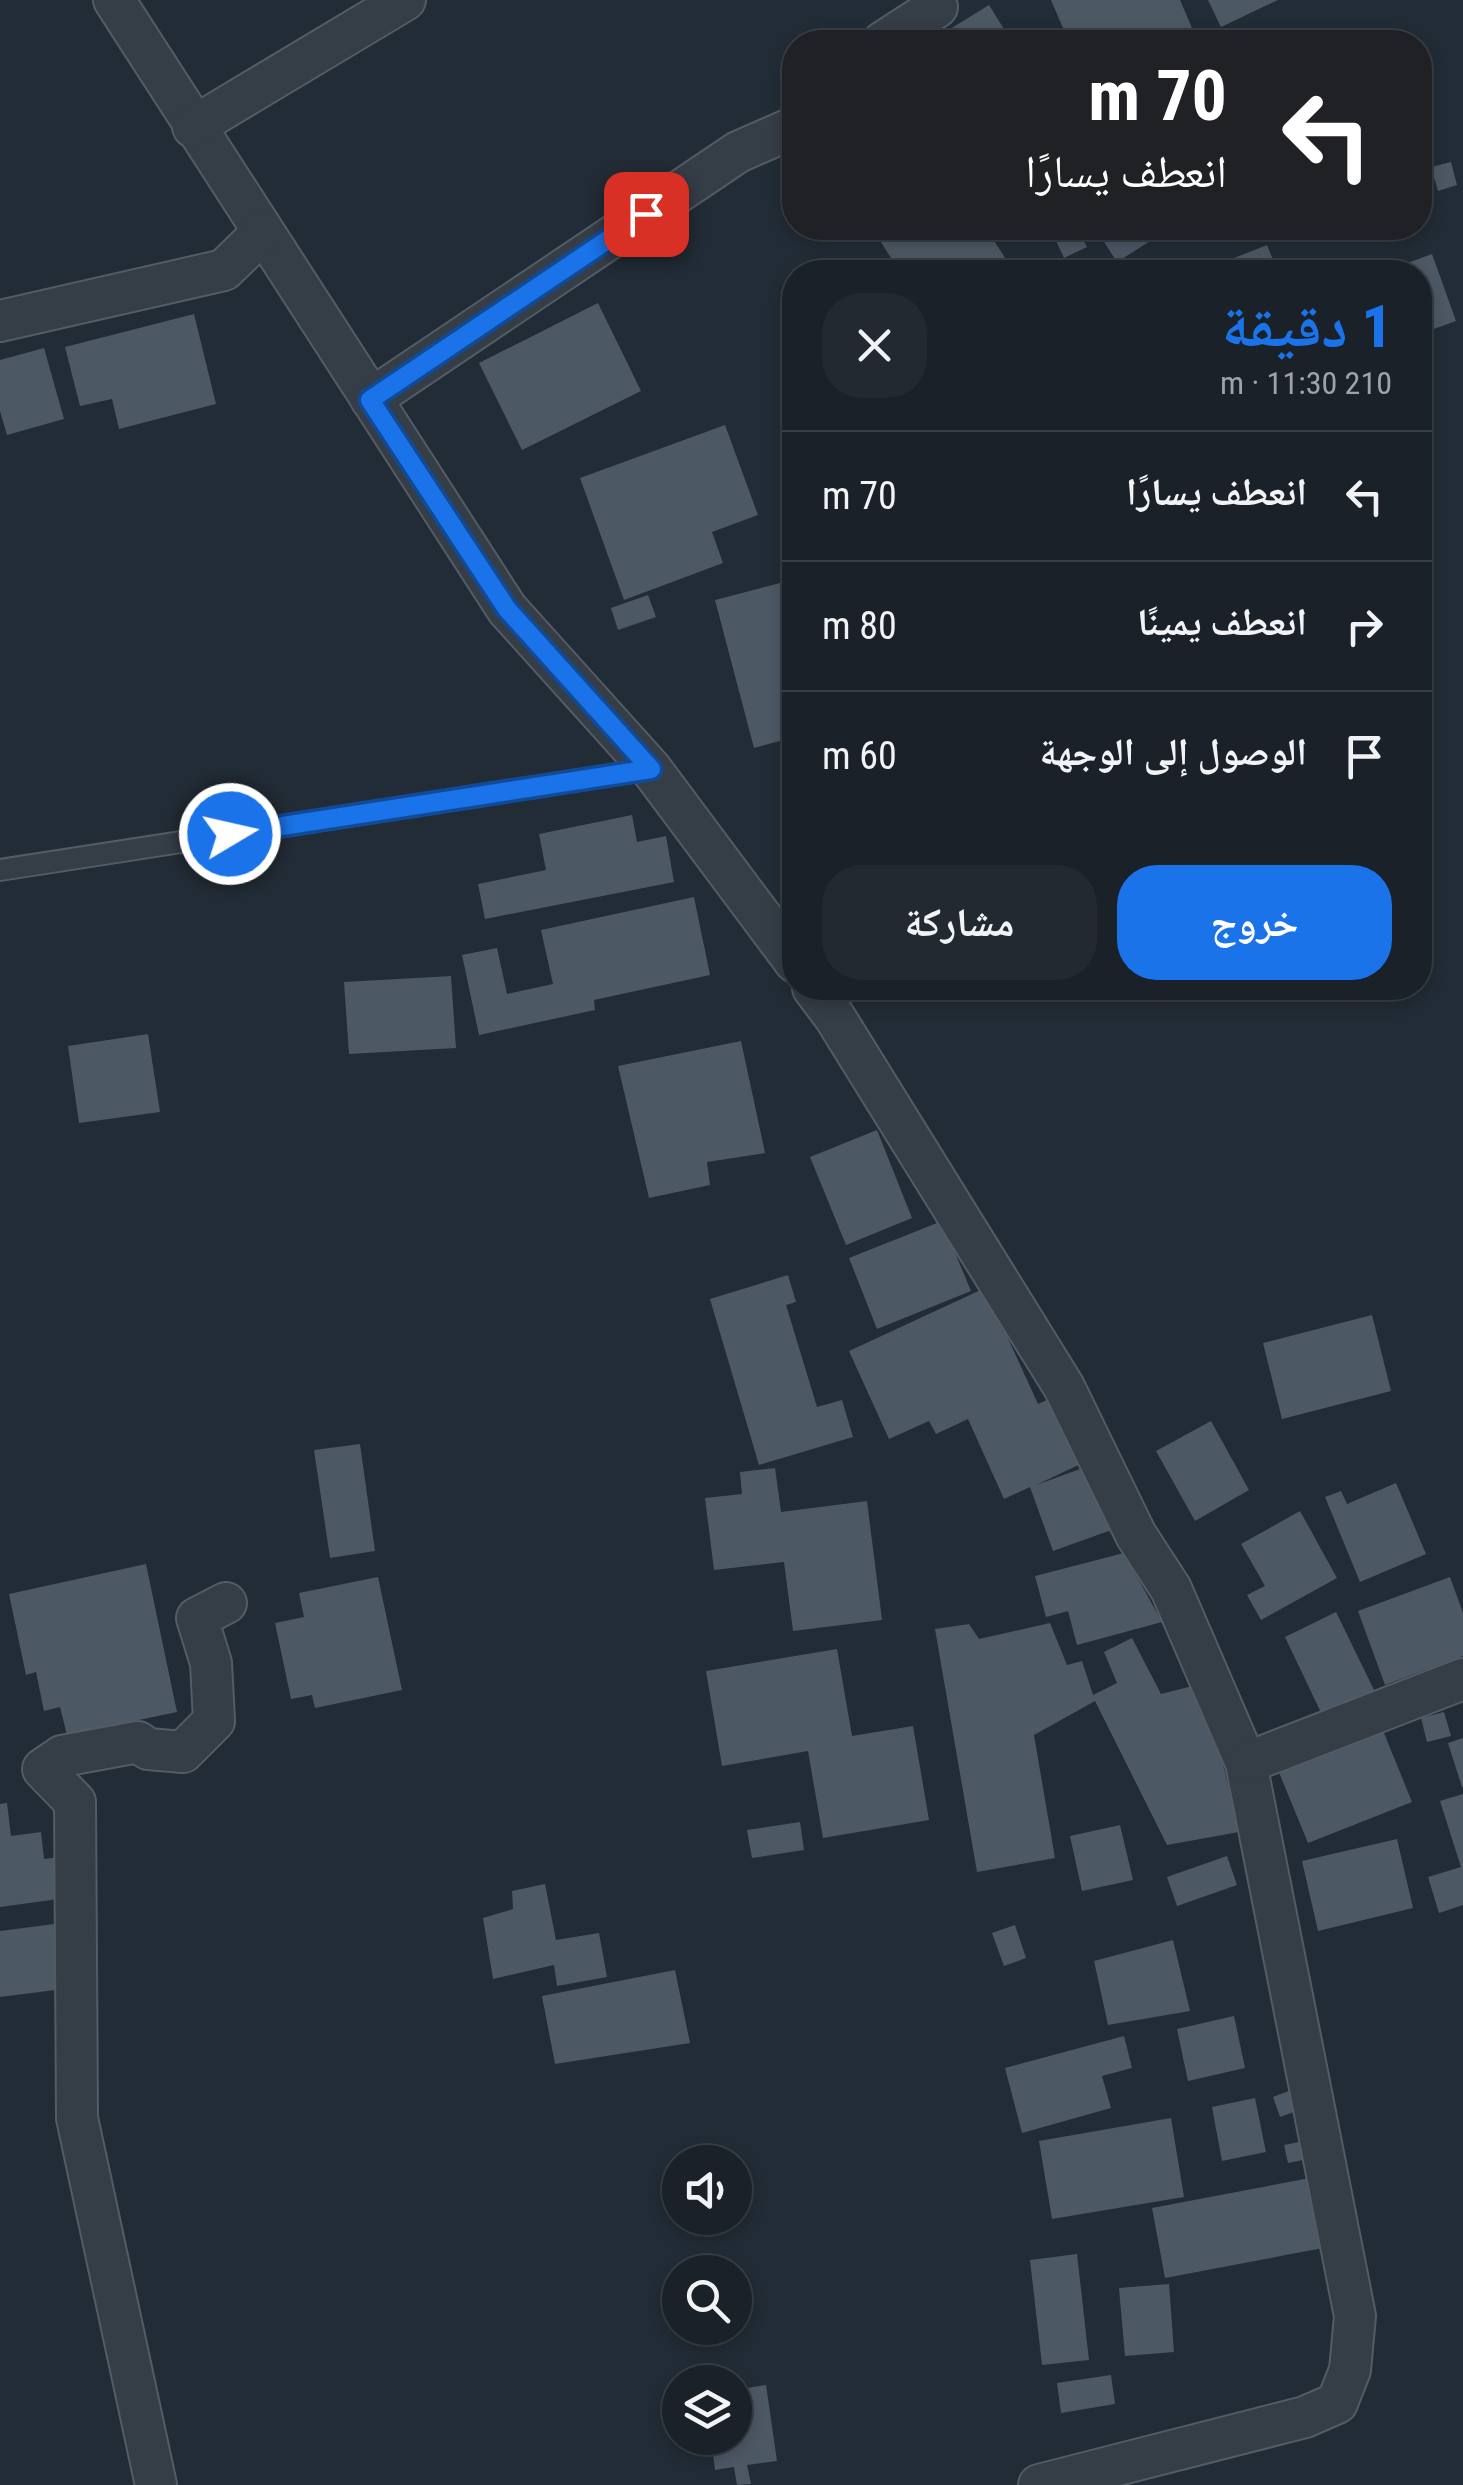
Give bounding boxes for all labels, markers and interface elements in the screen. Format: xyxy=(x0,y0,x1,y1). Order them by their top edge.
text: 70 m xyxy=(1088,55,1227,137)
icon: left xyxy=(1262,70,1392,200)
text: انعطف يسارًا xyxy=(1025,145,1227,198)
pin xyxy=(604,172,689,257)
icon: arrive xyxy=(619,187,674,242)
text: 1 دقيقة xyxy=(1222,291,1392,362)
button: close xyxy=(822,293,927,398)
text: 210 m · 11:30 xyxy=(1220,364,1392,402)
icon: left xyxy=(1337,469,1392,524)
text: انعطف يسارًا xyxy=(1126,470,1307,514)
text: 70 m xyxy=(822,474,897,518)
icon: right xyxy=(1337,599,1392,654)
text: انعطف يمينًا xyxy=(1137,600,1307,644)
text: 80 m xyxy=(822,604,897,648)
icon: arrive xyxy=(1337,729,1392,784)
text: الوصول إلى الوجهة xyxy=(1040,730,1307,774)
text: 60 m xyxy=(822,734,897,778)
position arrow xyxy=(178,782,282,886)
button: مشاركة xyxy=(822,865,1097,980)
button: خروج xyxy=(1117,865,1392,980)
map controls xyxy=(662,2145,752,2455)
button: sound xyxy=(662,2145,752,2235)
button: search xyxy=(662,2255,752,2345)
button: layers xyxy=(662,2365,752,2455)

